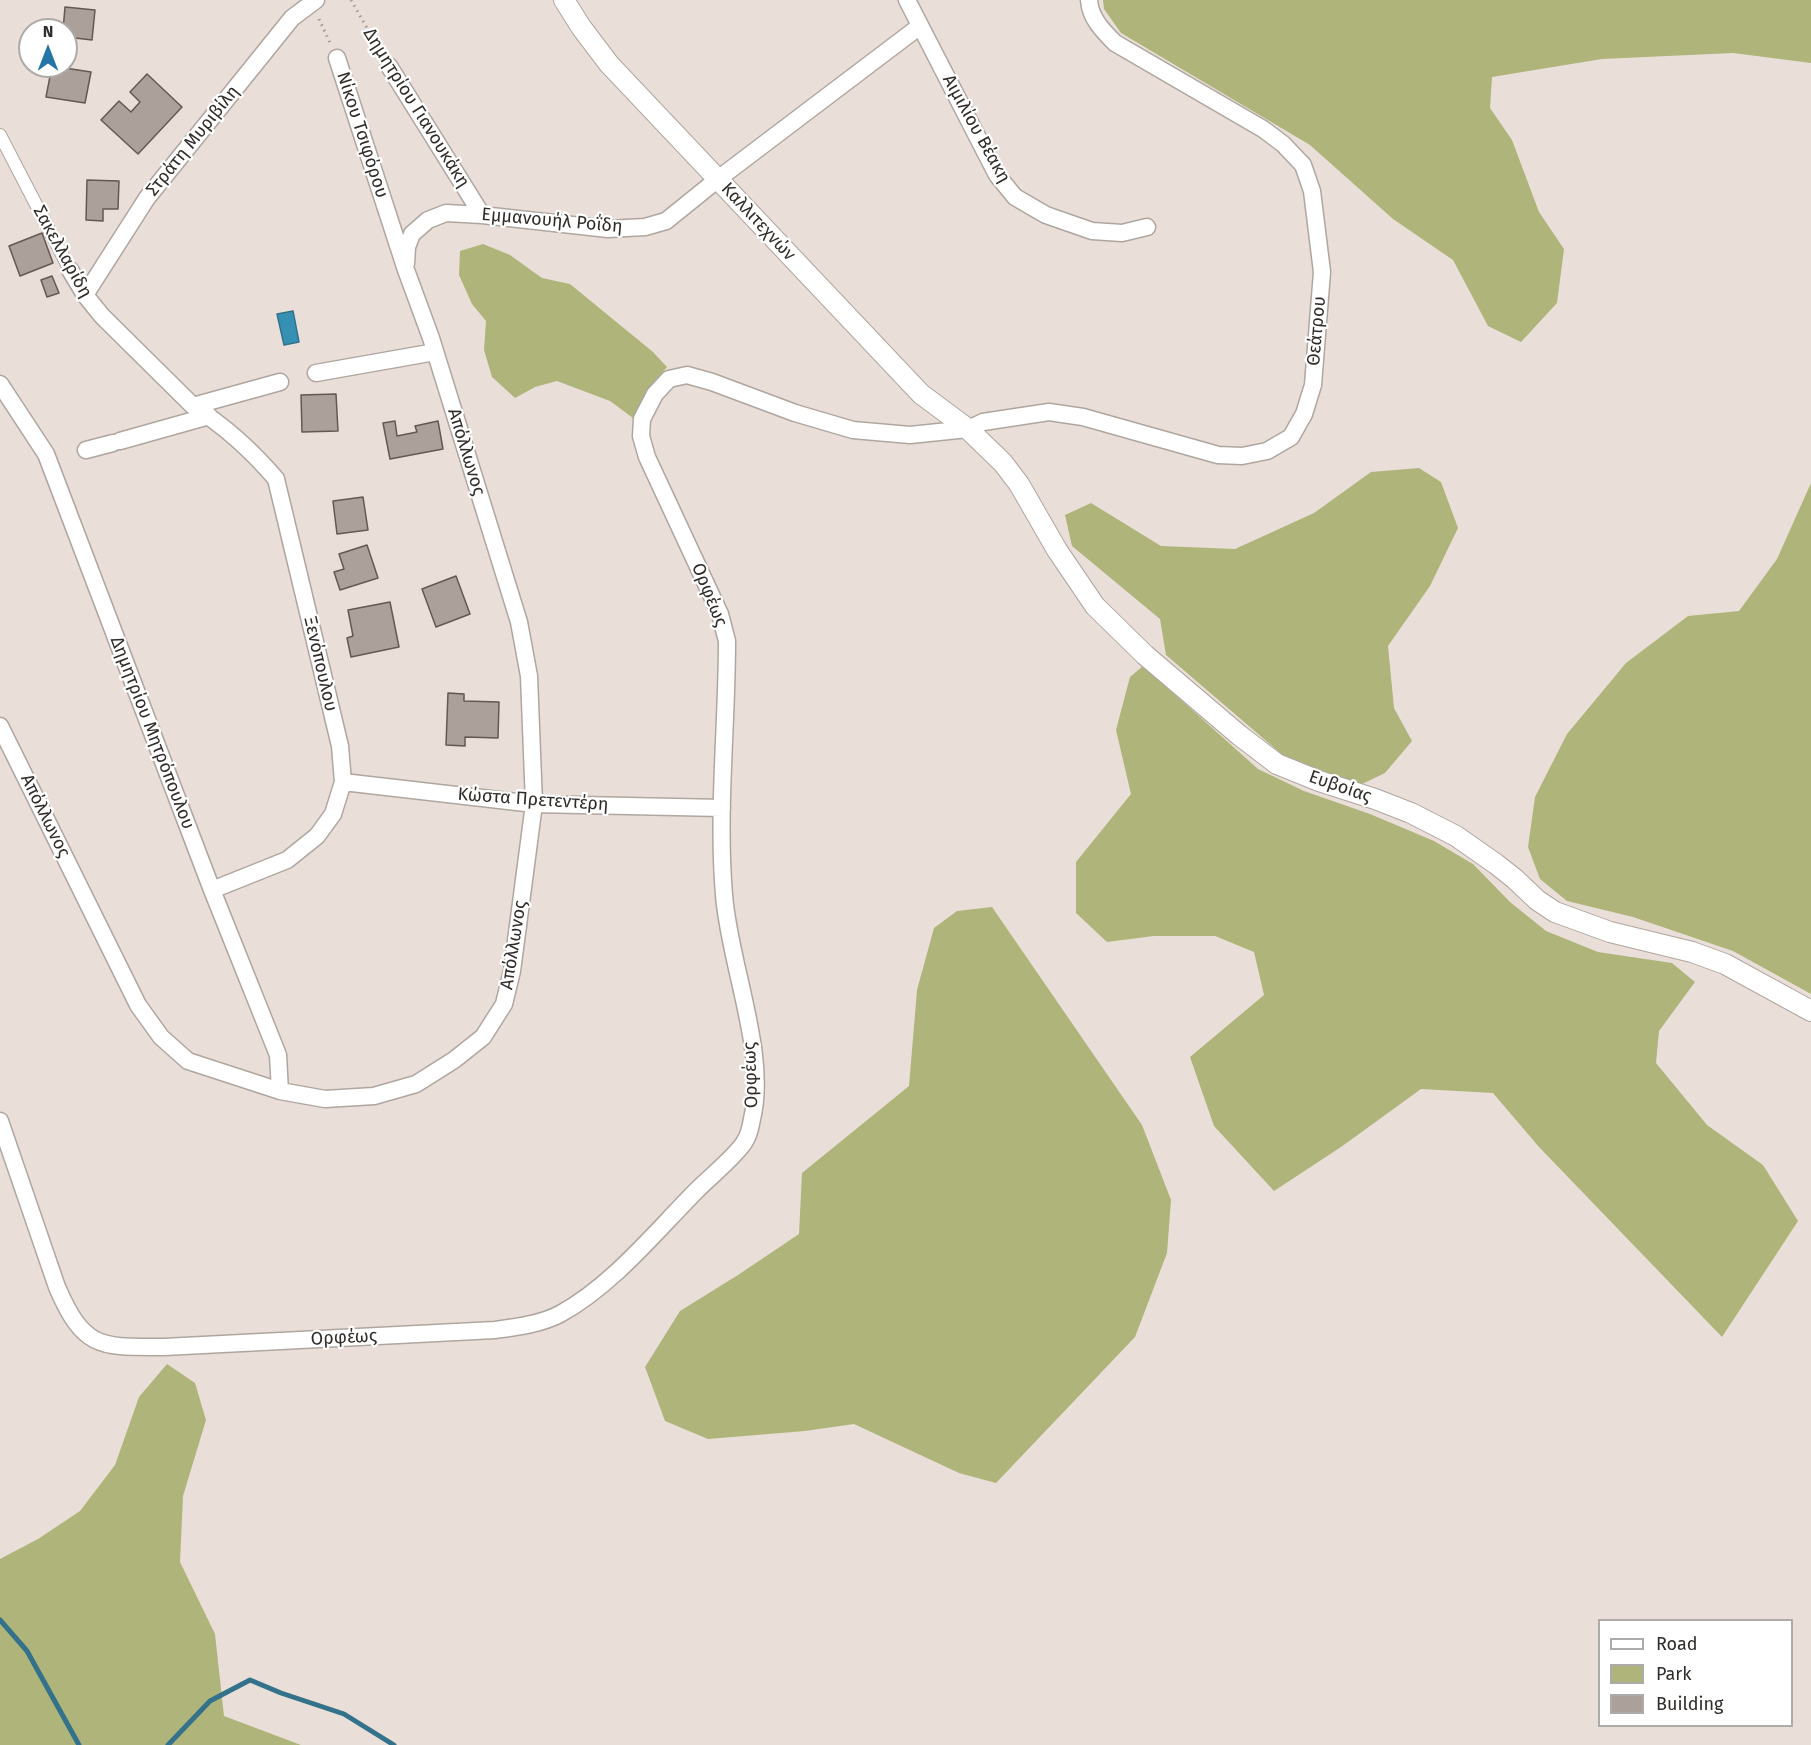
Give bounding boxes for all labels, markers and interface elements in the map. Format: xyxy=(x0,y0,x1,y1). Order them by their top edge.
north arrow xyxy=(18,18,78,78)
text: N xyxy=(43,22,53,41)
street label: Δημητρίου Γιανουκάκη xyxy=(358,24,474,192)
street label: Νίκου Τσιφόρου xyxy=(331,69,393,201)
street label: Αιμιλίου Βέακη xyxy=(937,71,1015,187)
street label: Στράτη Μυριβίλη xyxy=(142,81,244,201)
street label: Καλλιτεχνών xyxy=(716,178,800,266)
street label: Σακελλαρίδη xyxy=(28,202,96,302)
street label: Εμμανουήλ Ροΐδη xyxy=(481,204,623,238)
street label: Θεάτρου xyxy=(1303,295,1331,367)
street label: Απόλλωνος xyxy=(443,406,489,498)
street label: Ορφέως xyxy=(687,560,731,630)
street label: Ξενόπουλου xyxy=(299,614,341,714)
street label: Δημητρίου Μητρόπουλου xyxy=(105,633,199,833)
street label: Ευβοίας xyxy=(1306,766,1374,808)
street label: Απόλλωνος xyxy=(16,771,74,861)
street label: Κώστα Πρετεντέρη xyxy=(457,784,609,816)
street label: Απόλλωνος xyxy=(496,899,532,991)
street label: Ορφέως xyxy=(739,1041,763,1109)
street label: Ορφέως xyxy=(310,1325,378,1351)
legend xyxy=(1598,1619,1793,1727)
text: Road xyxy=(1656,1633,1698,1655)
text: Park xyxy=(1656,1663,1691,1685)
text: Building xyxy=(1656,1693,1723,1715)

